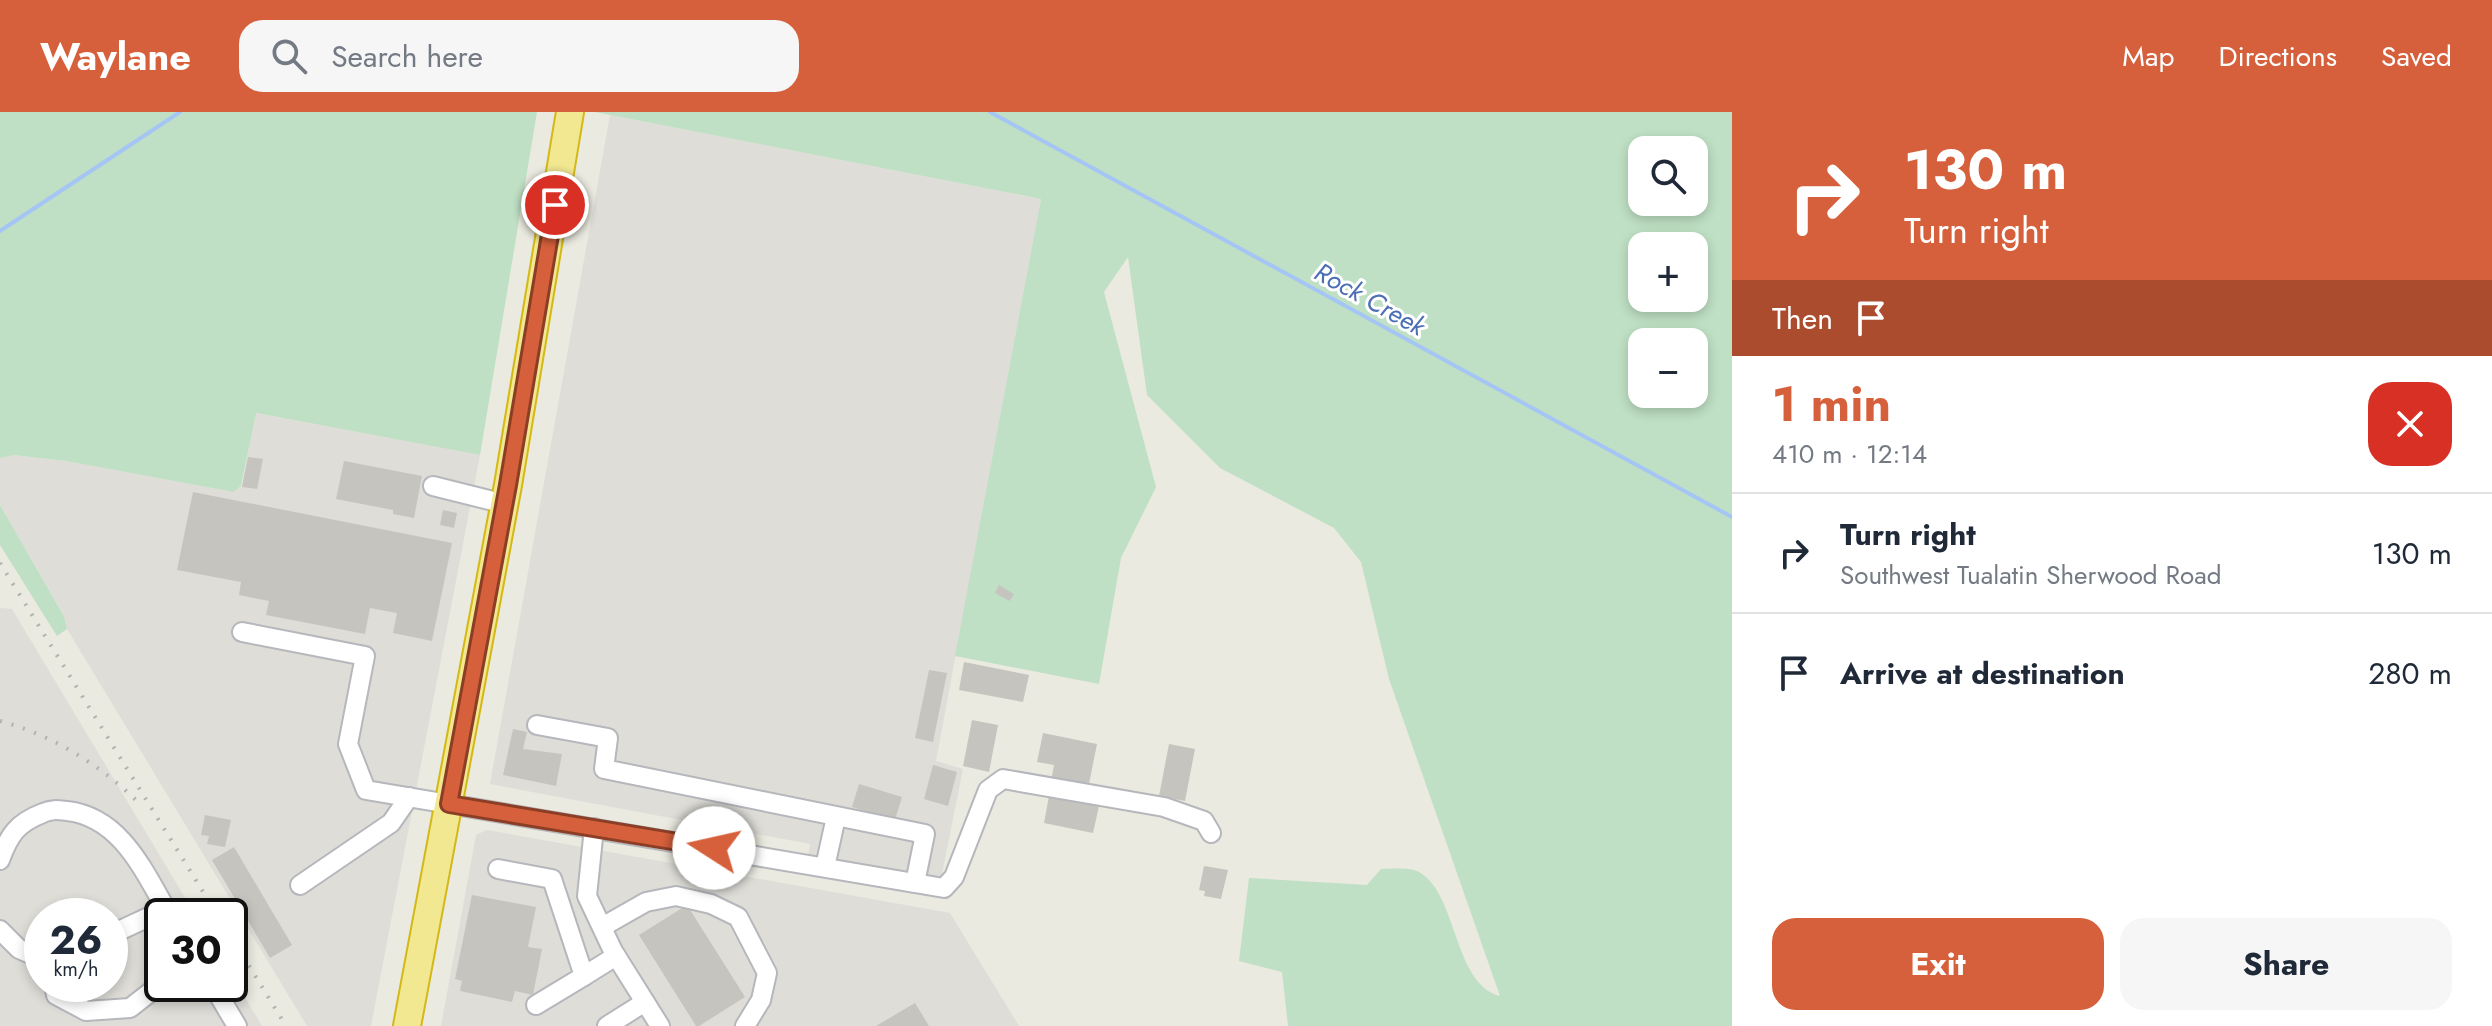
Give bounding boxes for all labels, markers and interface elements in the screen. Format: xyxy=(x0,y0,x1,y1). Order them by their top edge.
search box xyxy=(239,20,799,92)
text: Waylane xyxy=(40,29,191,84)
icon: search xyxy=(267,34,311,78)
text: Search here xyxy=(331,35,483,78)
text: Map xyxy=(2122,36,2174,77)
text: Directions xyxy=(2218,36,2337,77)
text: Saved xyxy=(2381,36,2452,77)
text: 130 m xyxy=(1904,129,2067,210)
map controls xyxy=(1628,136,1708,408)
button: search xyxy=(1628,136,1708,216)
icon: right xyxy=(1772,144,1876,248)
pin xyxy=(521,171,589,239)
icon: arrive xyxy=(533,183,577,227)
text: Turn right xyxy=(1904,204,2049,256)
button: + xyxy=(1628,232,1708,312)
water label: Rock Creek xyxy=(1308,253,1434,346)
icon: arrive xyxy=(1849,296,1893,340)
text: Then xyxy=(1772,297,1833,340)
button: − xyxy=(1628,328,1708,408)
text: 1 min xyxy=(1772,370,1891,439)
button: close xyxy=(2368,382,2452,466)
text: 410 m · 12:14 xyxy=(1772,435,1927,473)
text: Turn right xyxy=(1840,513,1976,556)
icon: right xyxy=(1772,531,1816,575)
text: 130 m xyxy=(2372,532,2452,575)
text: Southwest Tualatin Sherwood Road xyxy=(1840,556,2222,594)
icon: arrive xyxy=(1772,651,1816,695)
text: Arrive at destination xyxy=(1840,652,2125,695)
text: 280 m xyxy=(2368,652,2452,695)
position arrow xyxy=(672,806,756,890)
speed limit sign: 30 xyxy=(144,898,248,1002)
text: 26 xyxy=(50,911,103,969)
button: Exit xyxy=(1772,918,2104,1010)
button: Share xyxy=(2120,918,2452,1010)
text: km/h xyxy=(53,955,99,984)

